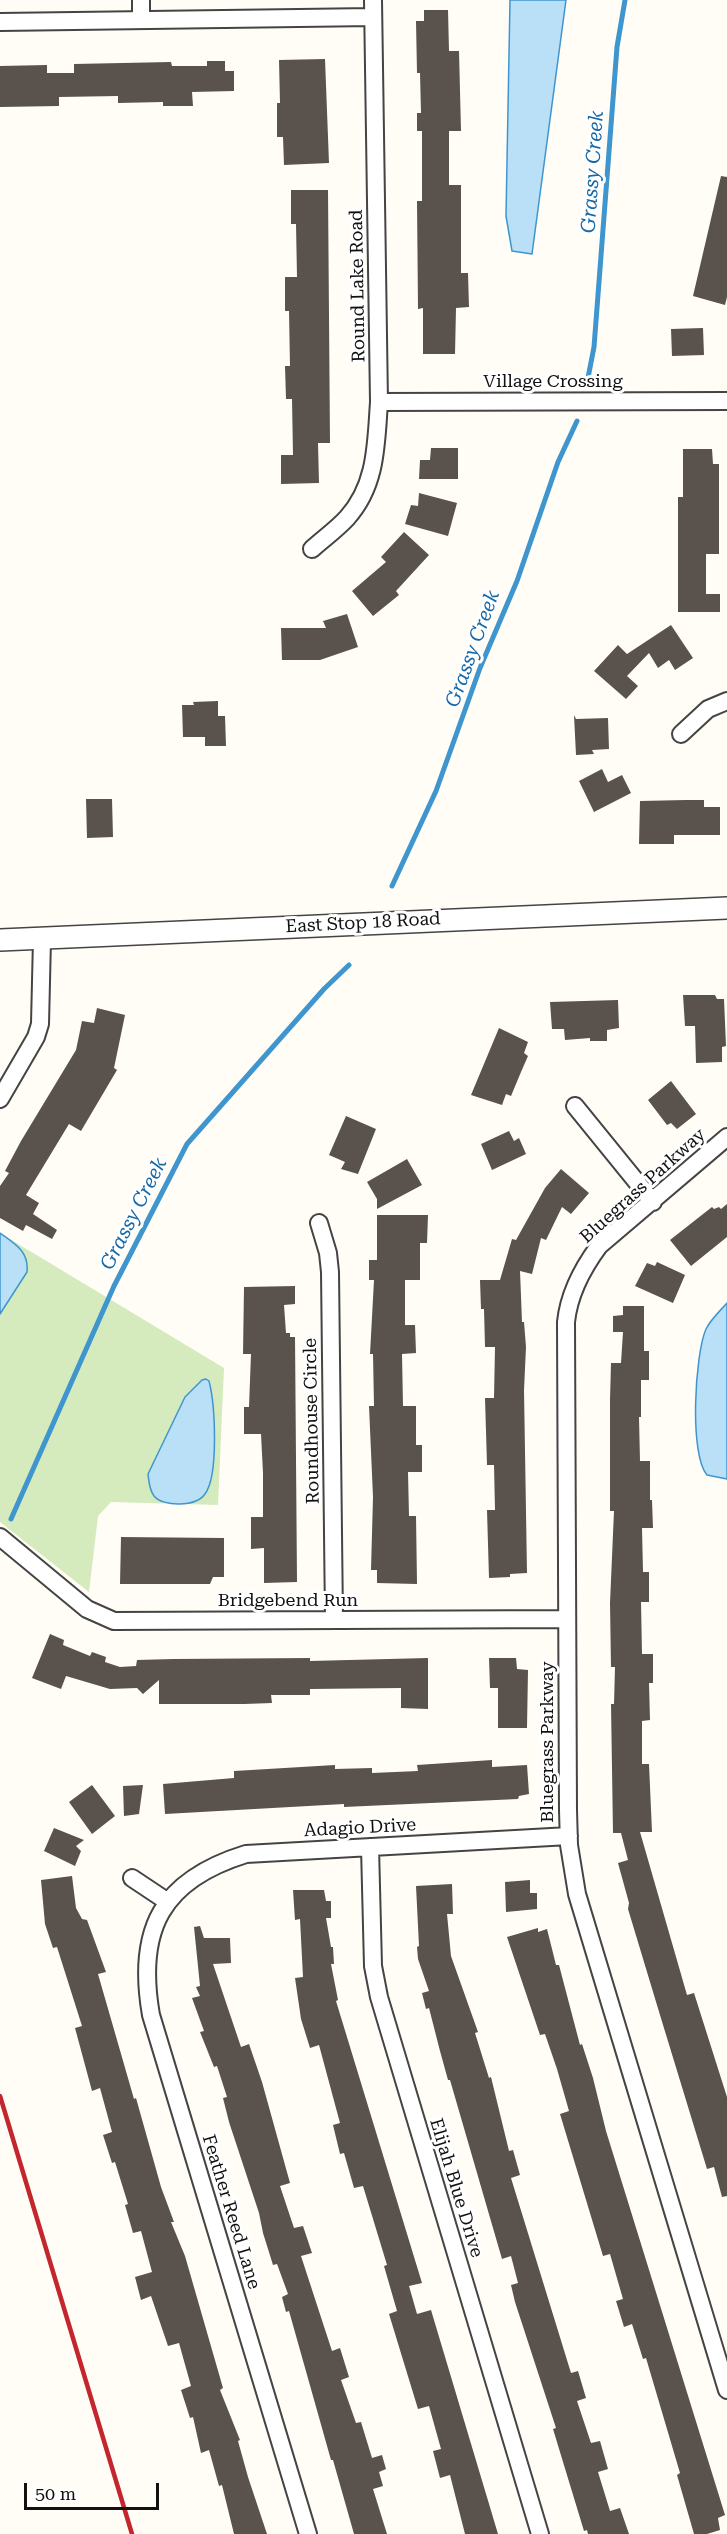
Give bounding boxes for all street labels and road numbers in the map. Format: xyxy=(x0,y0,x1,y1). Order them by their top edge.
street label: Round Lake Road xyxy=(346,209,370,363)
street label: Village Crossing xyxy=(483,371,623,393)
street label: East Stop 18 Road xyxy=(285,908,441,938)
street label: Bluegrass Parkway xyxy=(576,1124,710,1248)
street label: Roundhouse Circle xyxy=(300,1338,324,1504)
street label: Bridgebend Run xyxy=(218,1590,358,1612)
street label: Bluegrass Parkway xyxy=(537,1661,559,1823)
street label: Adagio Drive xyxy=(303,1814,417,1842)
street label: Elijah Blue Drive xyxy=(425,2116,487,2260)
street label: Feather Reed Lane xyxy=(197,2132,265,2292)

